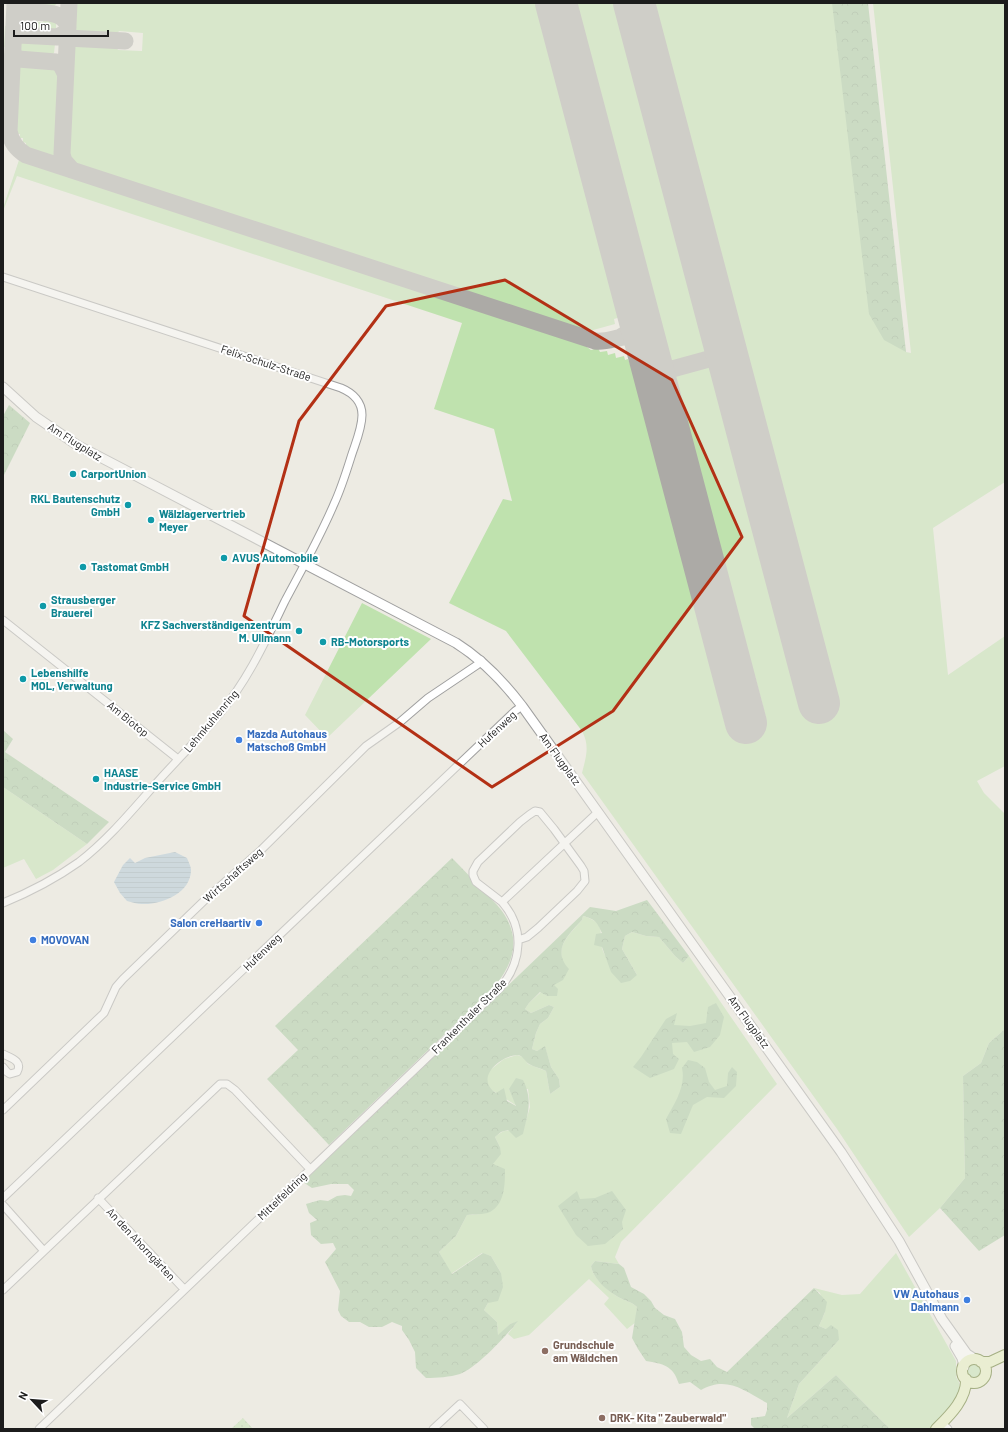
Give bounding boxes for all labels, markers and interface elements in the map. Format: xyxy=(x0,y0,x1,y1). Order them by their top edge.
scale bar xyxy=(14,12,108,38)
text: 100 m xyxy=(20,18,50,32)
street label: Felix-Schulz-Straße xyxy=(219,342,313,383)
street label: Am Flugplatz xyxy=(46,420,105,463)
place label: CarportUnion xyxy=(81,467,146,480)
marker: CarportUnion xyxy=(68,469,78,479)
place label: RKL Bautenschutz GmbH xyxy=(30,492,120,518)
marker: RKL Bautenschutz GmbH xyxy=(123,500,133,510)
place label: Wälzlagervertrieb Meyer xyxy=(159,507,246,533)
marker: Wälzlagervertrieb Meyer xyxy=(146,515,156,525)
place label: AVUS Automobile xyxy=(232,551,318,564)
marker: AVUS Automobile xyxy=(219,553,229,563)
place label: Tastomat GmbH xyxy=(91,560,169,573)
marker: Tastomat GmbH xyxy=(78,562,88,572)
place label: Strausberger Brauerei xyxy=(51,593,116,619)
marker: Strausberger Brauerei xyxy=(38,601,48,611)
place label: KFZ Sachverständigenzentrum M. Ullmann xyxy=(141,618,291,644)
marker: KFZ Sachverständigenzentrum M. Ullmann xyxy=(294,626,304,636)
place label: RB-Motorsports xyxy=(331,635,410,648)
marker: RB-Motorsports xyxy=(318,637,328,647)
place label: Lebenshilfe MOL, Verwaltung xyxy=(31,666,113,692)
marker: Lebenshilfe MOL, Verwaltung xyxy=(18,674,28,684)
street label: Lehmkuhlenring xyxy=(181,687,241,755)
street label: Am Biotop xyxy=(105,698,152,739)
street label: Hufenweg xyxy=(475,708,519,750)
place label: Mazda Autohaus Matschoß GmbH xyxy=(247,727,327,753)
street label: Am Flugplatz xyxy=(537,730,584,788)
marker: Mazda Autohaus Matschoß GmbH xyxy=(234,735,244,745)
place label: HAASE Industrie-Service GmbH xyxy=(104,766,221,792)
marker: HAASE Industrie-Service GmbH xyxy=(91,774,101,784)
street label: Wirtschaftsweg xyxy=(200,844,265,905)
place label: Salon creHaartiv xyxy=(170,916,251,929)
marker: Salon creHaartiv xyxy=(254,918,264,928)
street label: Hufenweg xyxy=(240,930,283,973)
place label: MOVOVAN xyxy=(41,933,89,946)
marker: MOVOVAN xyxy=(28,935,38,945)
street label: Frankenthaler Straße xyxy=(428,975,509,1056)
street label: Am Flugplatz xyxy=(726,993,773,1051)
street label: Mittelfeldring xyxy=(254,1169,309,1222)
street label: An den Ahorngärten xyxy=(104,1205,178,1283)
place label: VW Autohaus Dahlmann xyxy=(893,1287,959,1313)
marker: VW Autohaus Dahlmann xyxy=(962,1295,972,1305)
place label: Grundschule am Wäldchen xyxy=(553,1338,618,1364)
marker: Grundschule am Wäldchen xyxy=(540,1346,550,1356)
north arrow xyxy=(12,1380,52,1420)
text: N xyxy=(15,1389,30,1402)
place label: DRK- Kita " Zauberwald" xyxy=(610,1411,726,1424)
marker: DRK- Kita " Zauberwald" xyxy=(597,1413,607,1423)

